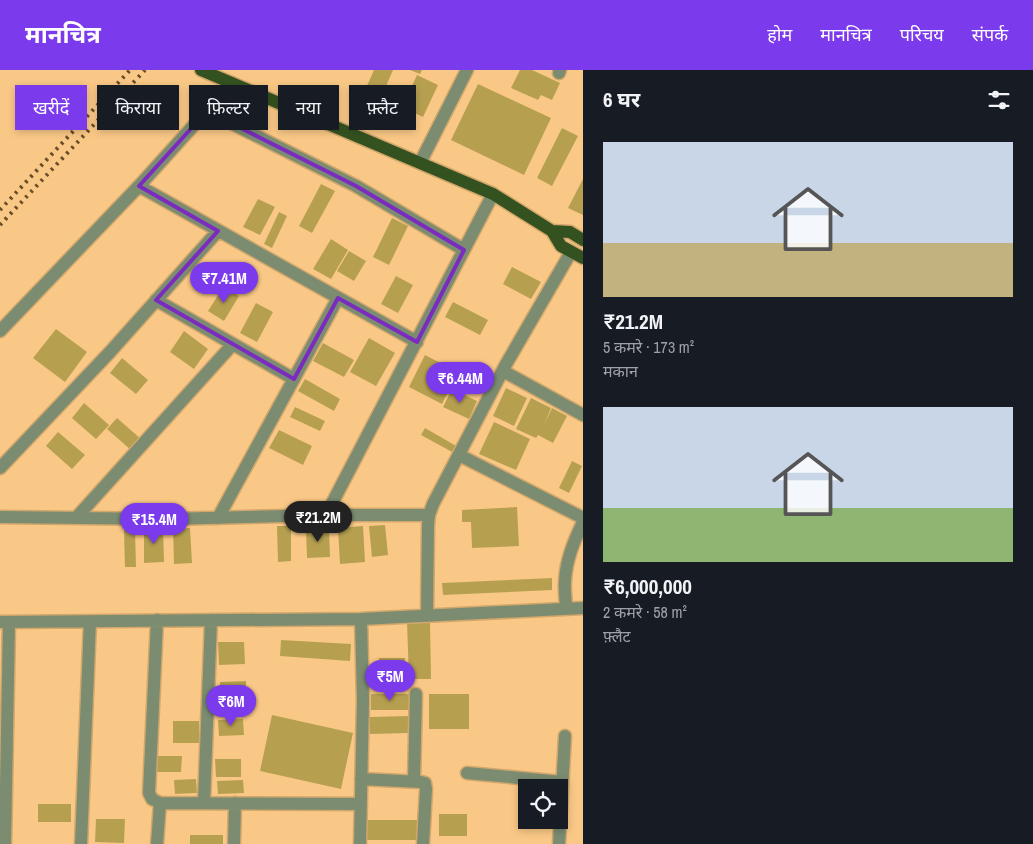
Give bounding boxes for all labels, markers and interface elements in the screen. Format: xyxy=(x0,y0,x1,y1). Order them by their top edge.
text: मानचित्र xyxy=(25,18,101,50)
text: होम xyxy=(767,22,792,47)
text: मानचित्र xyxy=(820,22,872,47)
text: परिचय xyxy=(900,22,944,47)
text: संपर्क xyxy=(972,22,1008,47)
chip: खरीदें xyxy=(15,85,87,130)
chip: किराया xyxy=(97,85,179,130)
chip: फ़िल्टर xyxy=(189,85,268,130)
chip: नया xyxy=(278,85,339,130)
chip: फ़्लैट xyxy=(349,85,416,130)
text: 6 घर xyxy=(603,85,640,114)
icon: filters xyxy=(985,86,1013,114)
icon: home xyxy=(763,174,853,264)
pin: ₹7.41M xyxy=(183,262,265,304)
text: ₹7.41M xyxy=(201,267,247,289)
text: ₹21.2M xyxy=(603,307,663,336)
text: 5 कमरे · 173 m² xyxy=(603,336,694,358)
text: मकान xyxy=(603,360,638,382)
pin: ₹6.44M xyxy=(419,362,501,404)
text: ₹6.44M xyxy=(437,367,483,389)
icon: home xyxy=(763,439,853,529)
pin: ₹21.2M xyxy=(277,500,359,543)
pin: ₹15.4M xyxy=(113,502,195,545)
text: ₹21.2M xyxy=(295,506,341,528)
text: ₹15.4M xyxy=(131,508,177,530)
text: ₹6,000,000 xyxy=(603,572,692,601)
text: 2 कमरे · 58 m² xyxy=(603,601,687,623)
text: फ़्लैट xyxy=(603,625,631,647)
pin: ₹5M xyxy=(366,660,414,702)
text: ₹5M xyxy=(376,665,404,687)
pin: ₹6M xyxy=(207,684,255,727)
text: ₹6M xyxy=(217,690,245,712)
map controls xyxy=(518,779,568,829)
button: locate xyxy=(518,779,568,829)

